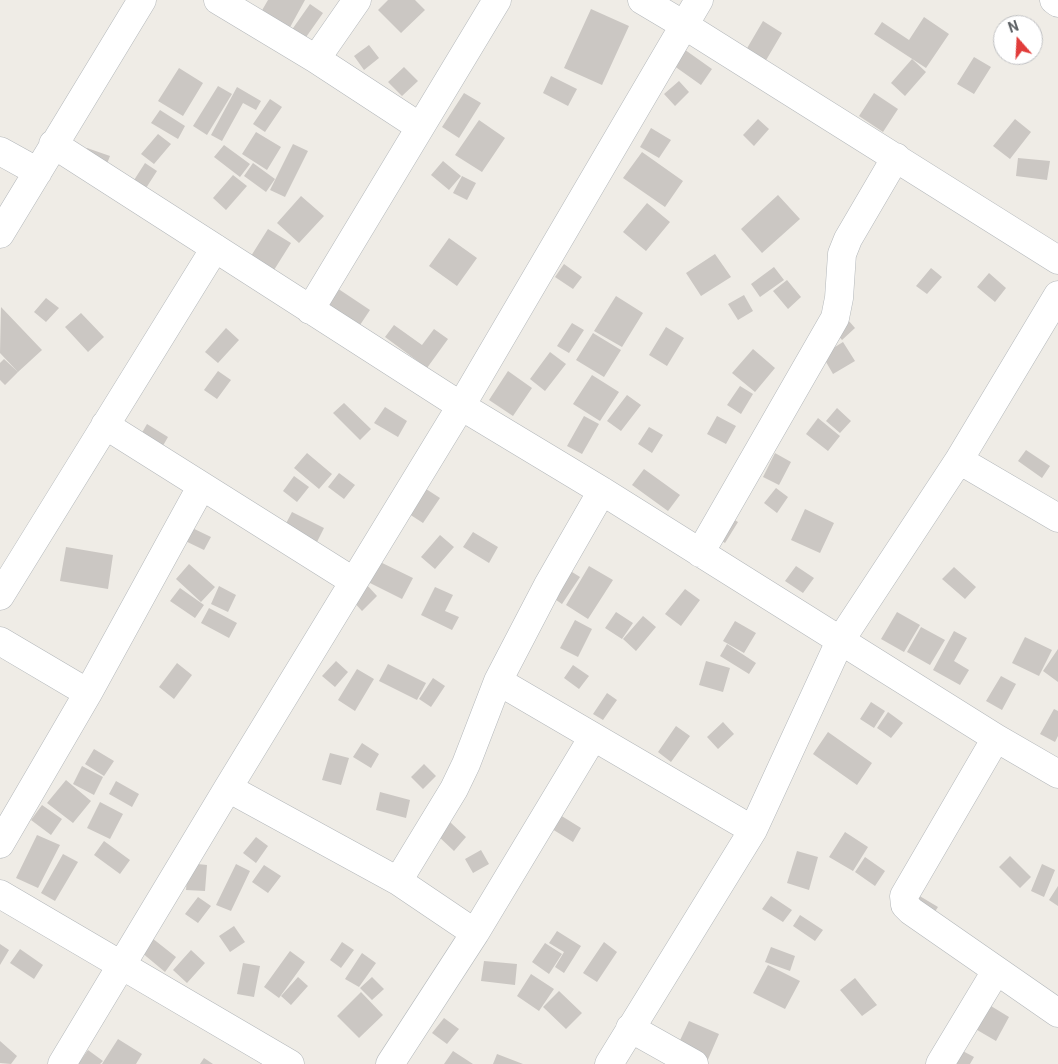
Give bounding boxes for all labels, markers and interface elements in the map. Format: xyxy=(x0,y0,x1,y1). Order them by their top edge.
north arrow xyxy=(993,15,1043,65)
text: N xyxy=(1006,18,1021,36)

